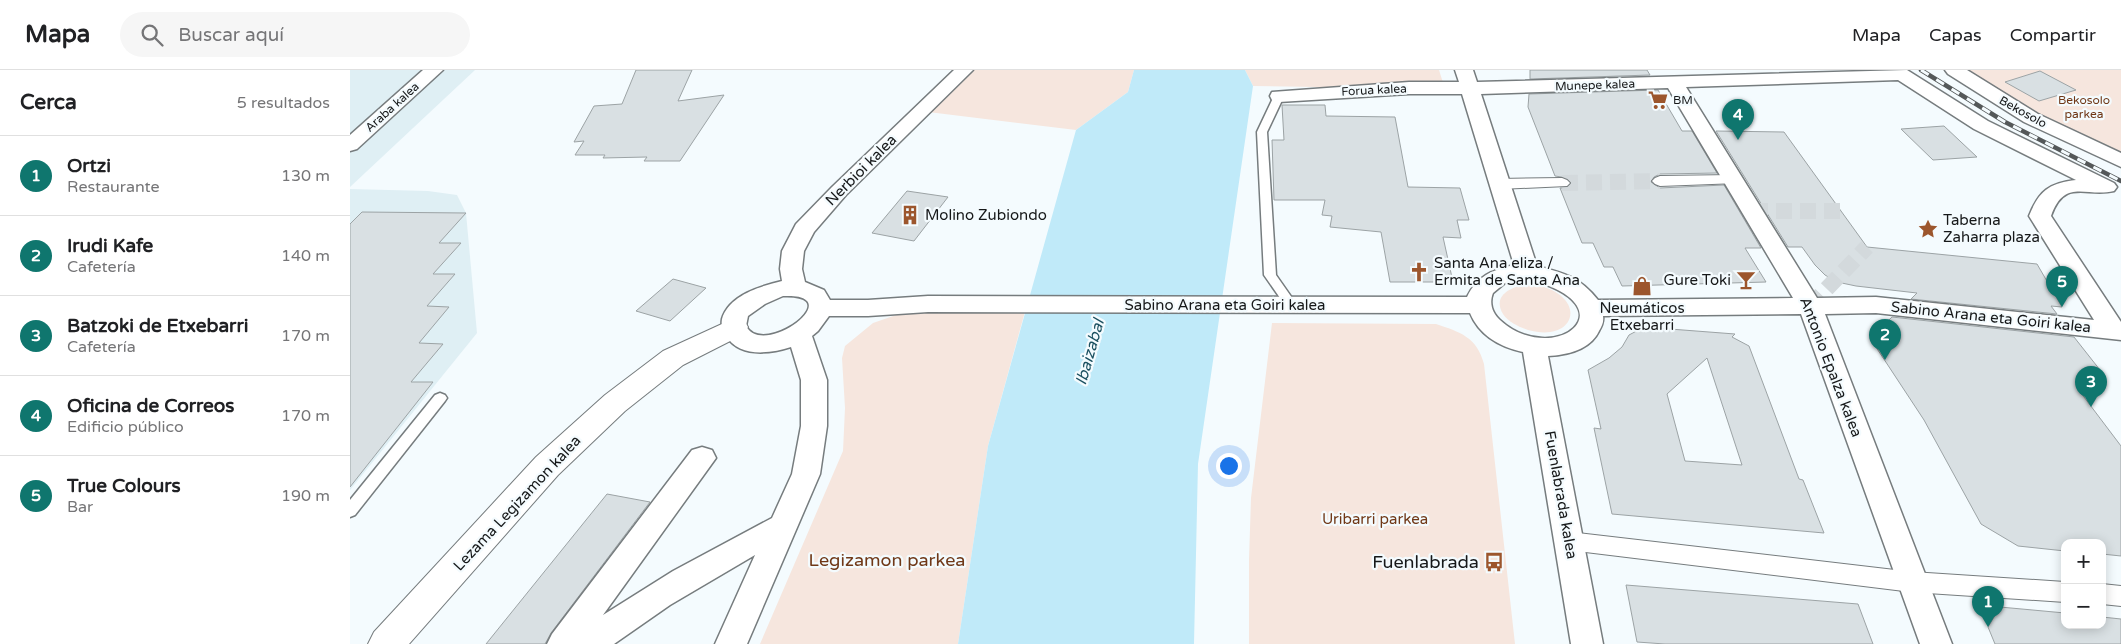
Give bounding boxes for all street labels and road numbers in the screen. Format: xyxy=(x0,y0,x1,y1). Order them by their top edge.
street label: Munepe kalea xyxy=(1555,77,1635,93)
street label: Araba kalea xyxy=(362,79,422,135)
street label: Forua kalea xyxy=(1341,81,1407,99)
street label: Bekosolo xyxy=(1997,93,2049,131)
street label: Nerbioi kalea xyxy=(822,131,900,209)
street label: Antonio Epalza kalea xyxy=(1796,294,1866,440)
street label: Sabino Arana eta Goiri kalea xyxy=(1124,296,1326,314)
street label: Sabino Arana eta Goiri kalea xyxy=(1890,298,2092,336)
street label: Fuenlabrada kalea xyxy=(1541,429,1581,561)
street label: Lezama Legizamon kalea xyxy=(450,432,584,574)

